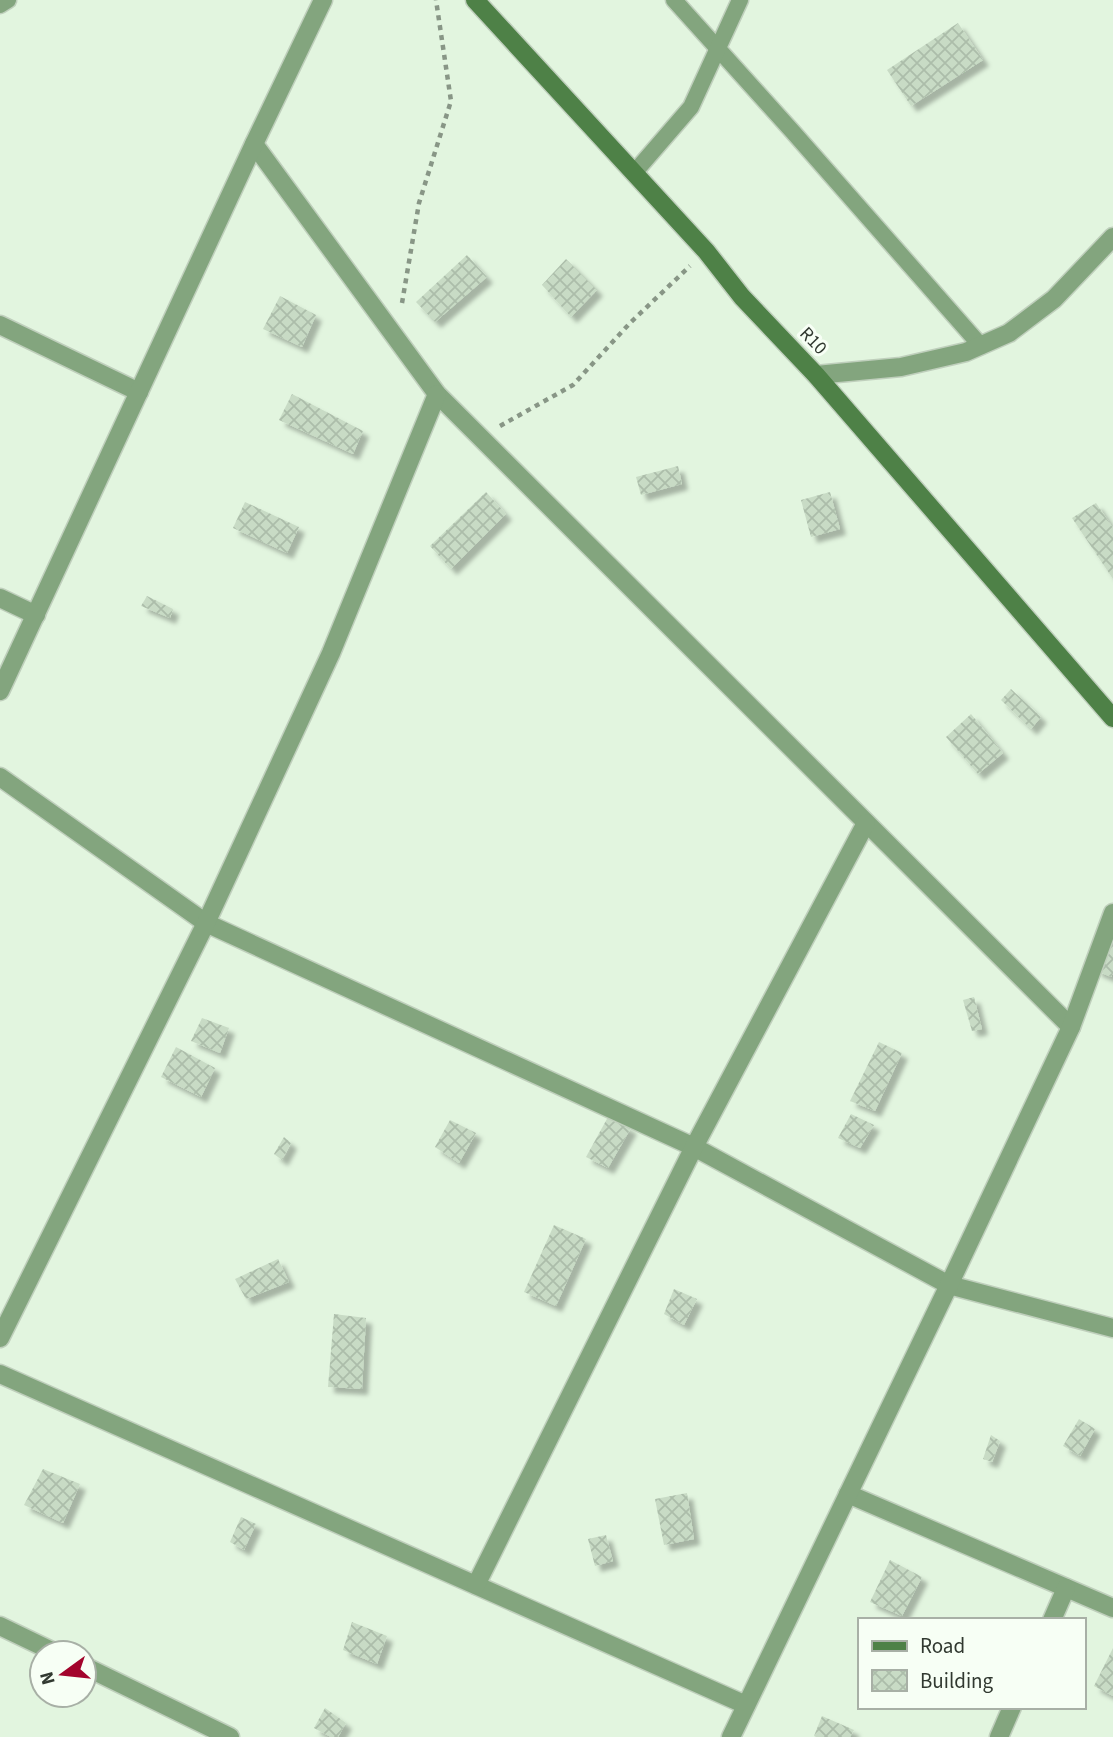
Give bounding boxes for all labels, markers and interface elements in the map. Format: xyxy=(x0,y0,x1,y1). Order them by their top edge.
street label: R10 xyxy=(793,321,833,361)
legend xyxy=(858,1618,1085,1709)
text: Road xyxy=(920,1631,965,1661)
north arrow xyxy=(28,1639,98,1709)
text: Building xyxy=(920,1666,994,1696)
text: N xyxy=(33,1668,63,1688)

